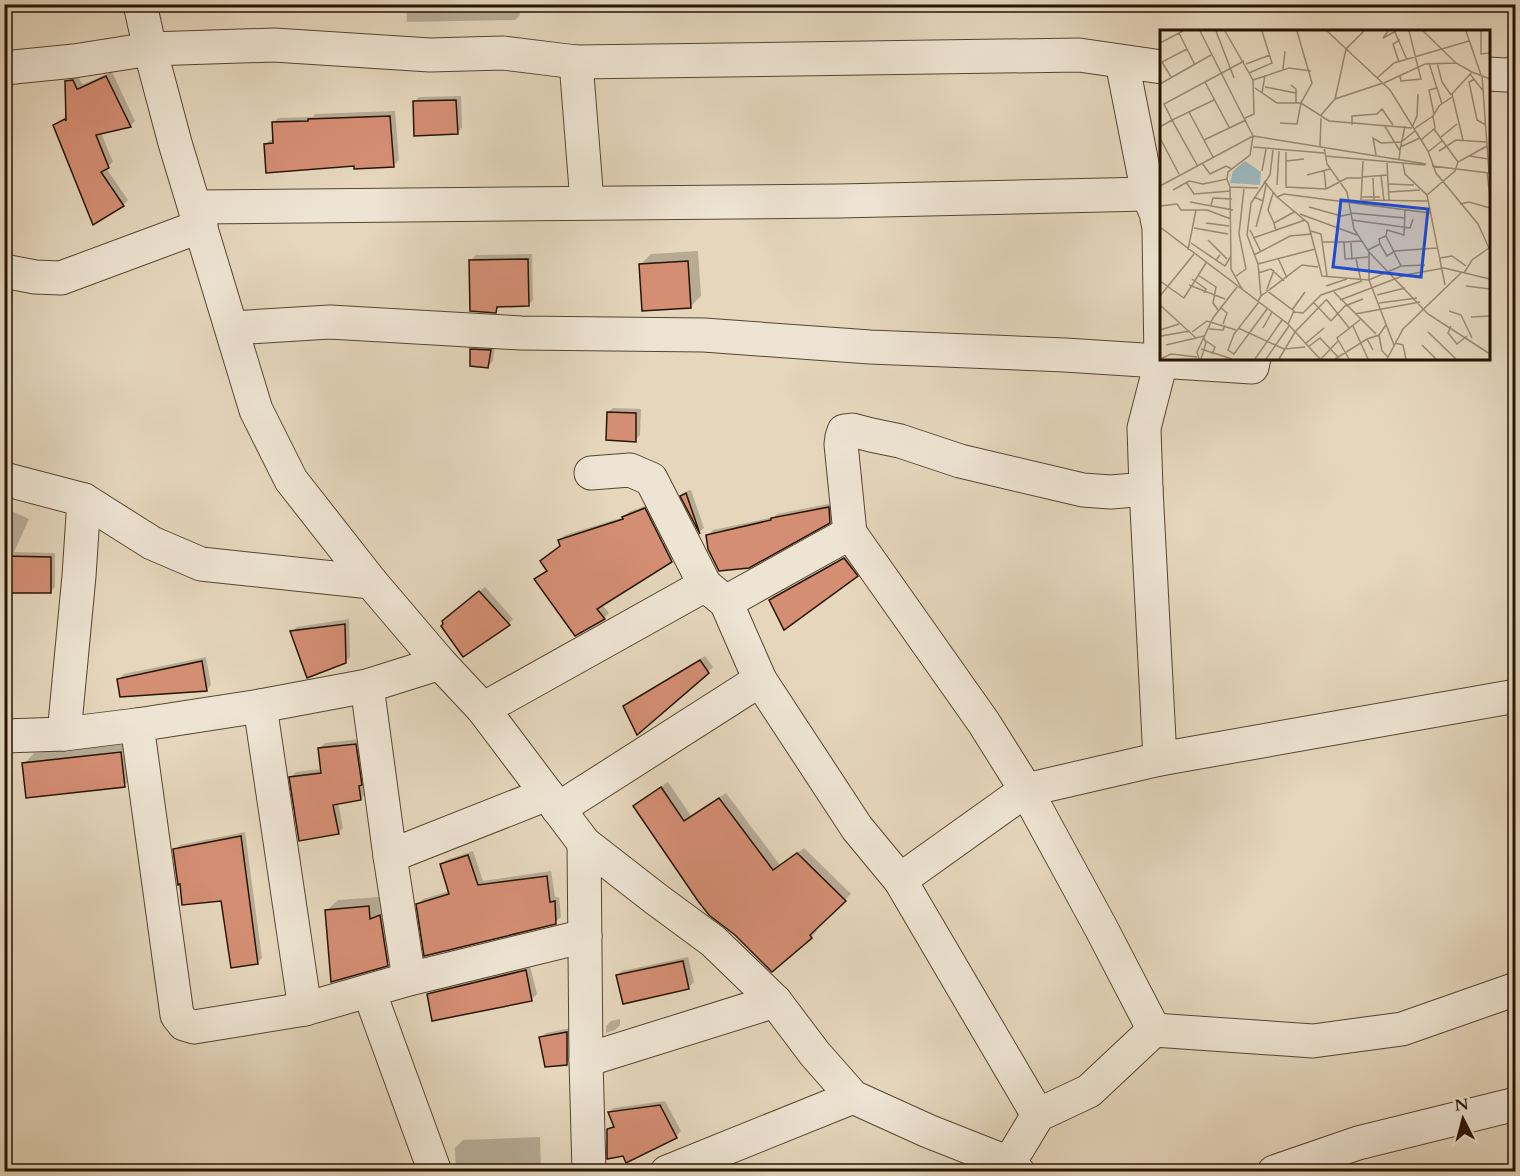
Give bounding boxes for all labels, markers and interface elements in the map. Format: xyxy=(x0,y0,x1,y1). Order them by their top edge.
inset map xyxy=(1160,30,1490,360)
north arrow xyxy=(1433,1089,1493,1149)
text: N xyxy=(1453,1093,1470,1117)

